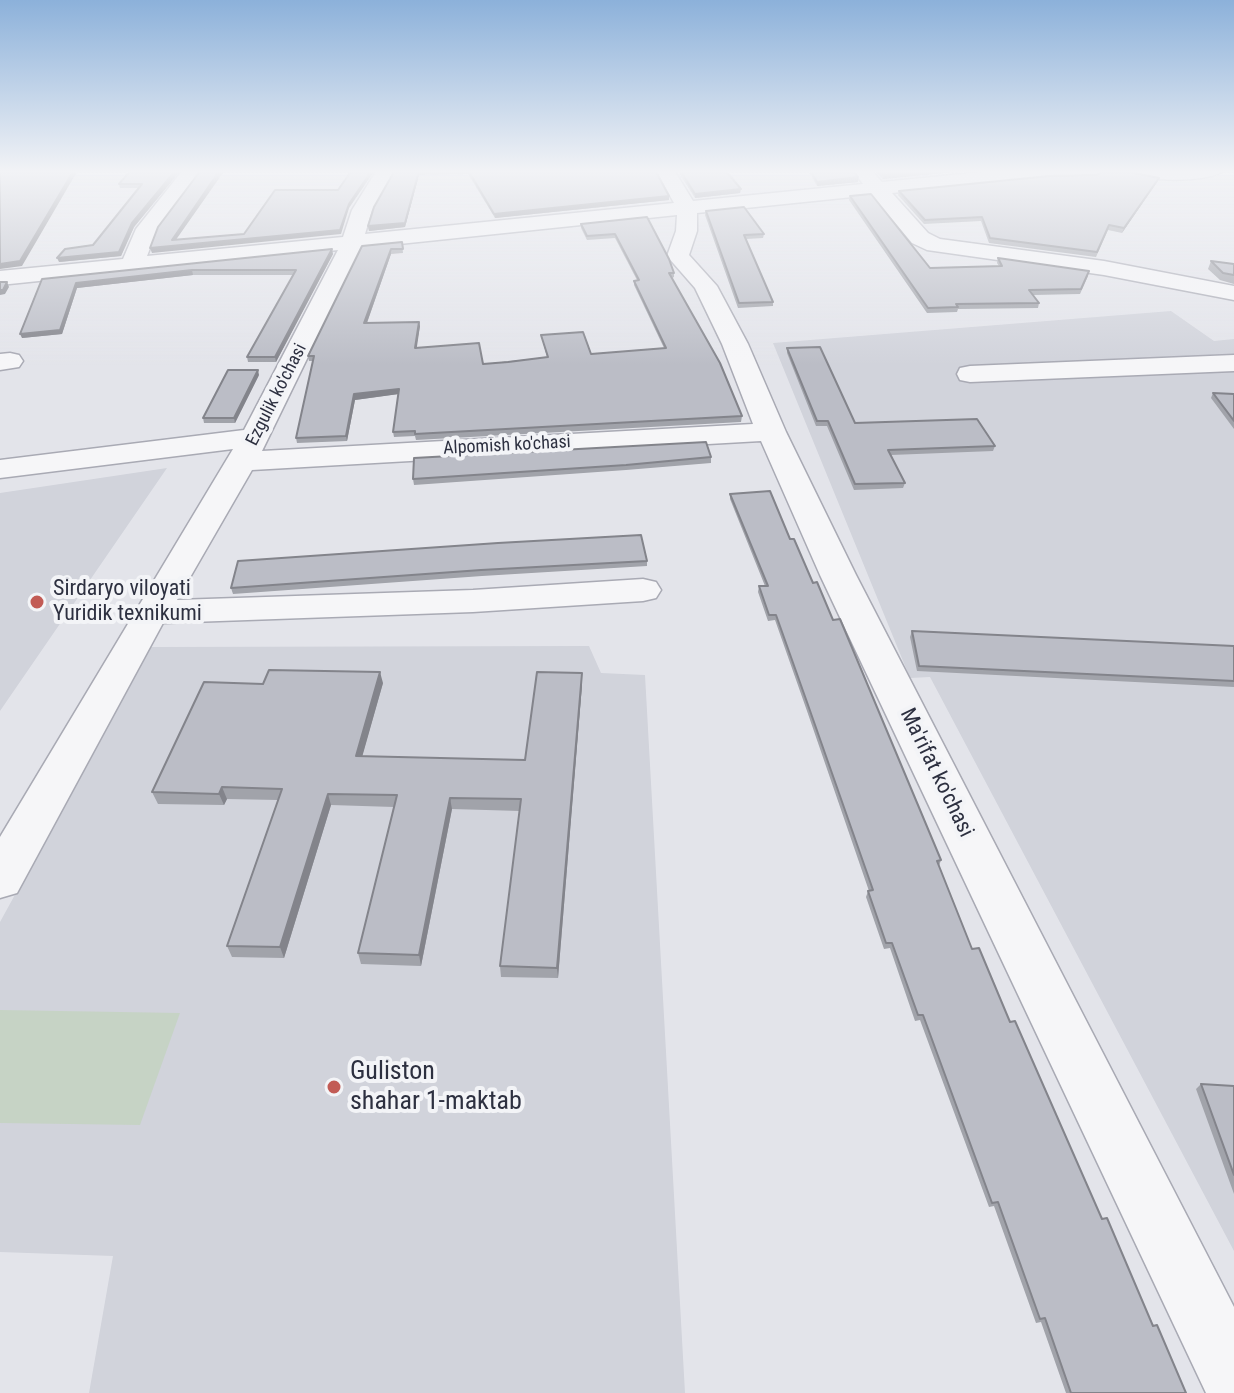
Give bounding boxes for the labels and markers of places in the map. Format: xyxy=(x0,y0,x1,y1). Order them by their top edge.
place label: Sirdaryo viloyati Yuridik texnikumi xyxy=(53,576,202,628)
marker: Sirdaryo viloyati Yuridik texnikumi xyxy=(28,593,46,611)
place label: Guliston shahar 1-maktab xyxy=(350,1056,522,1118)
marker: Guliston shahar 1-maktab xyxy=(325,1078,343,1096)

